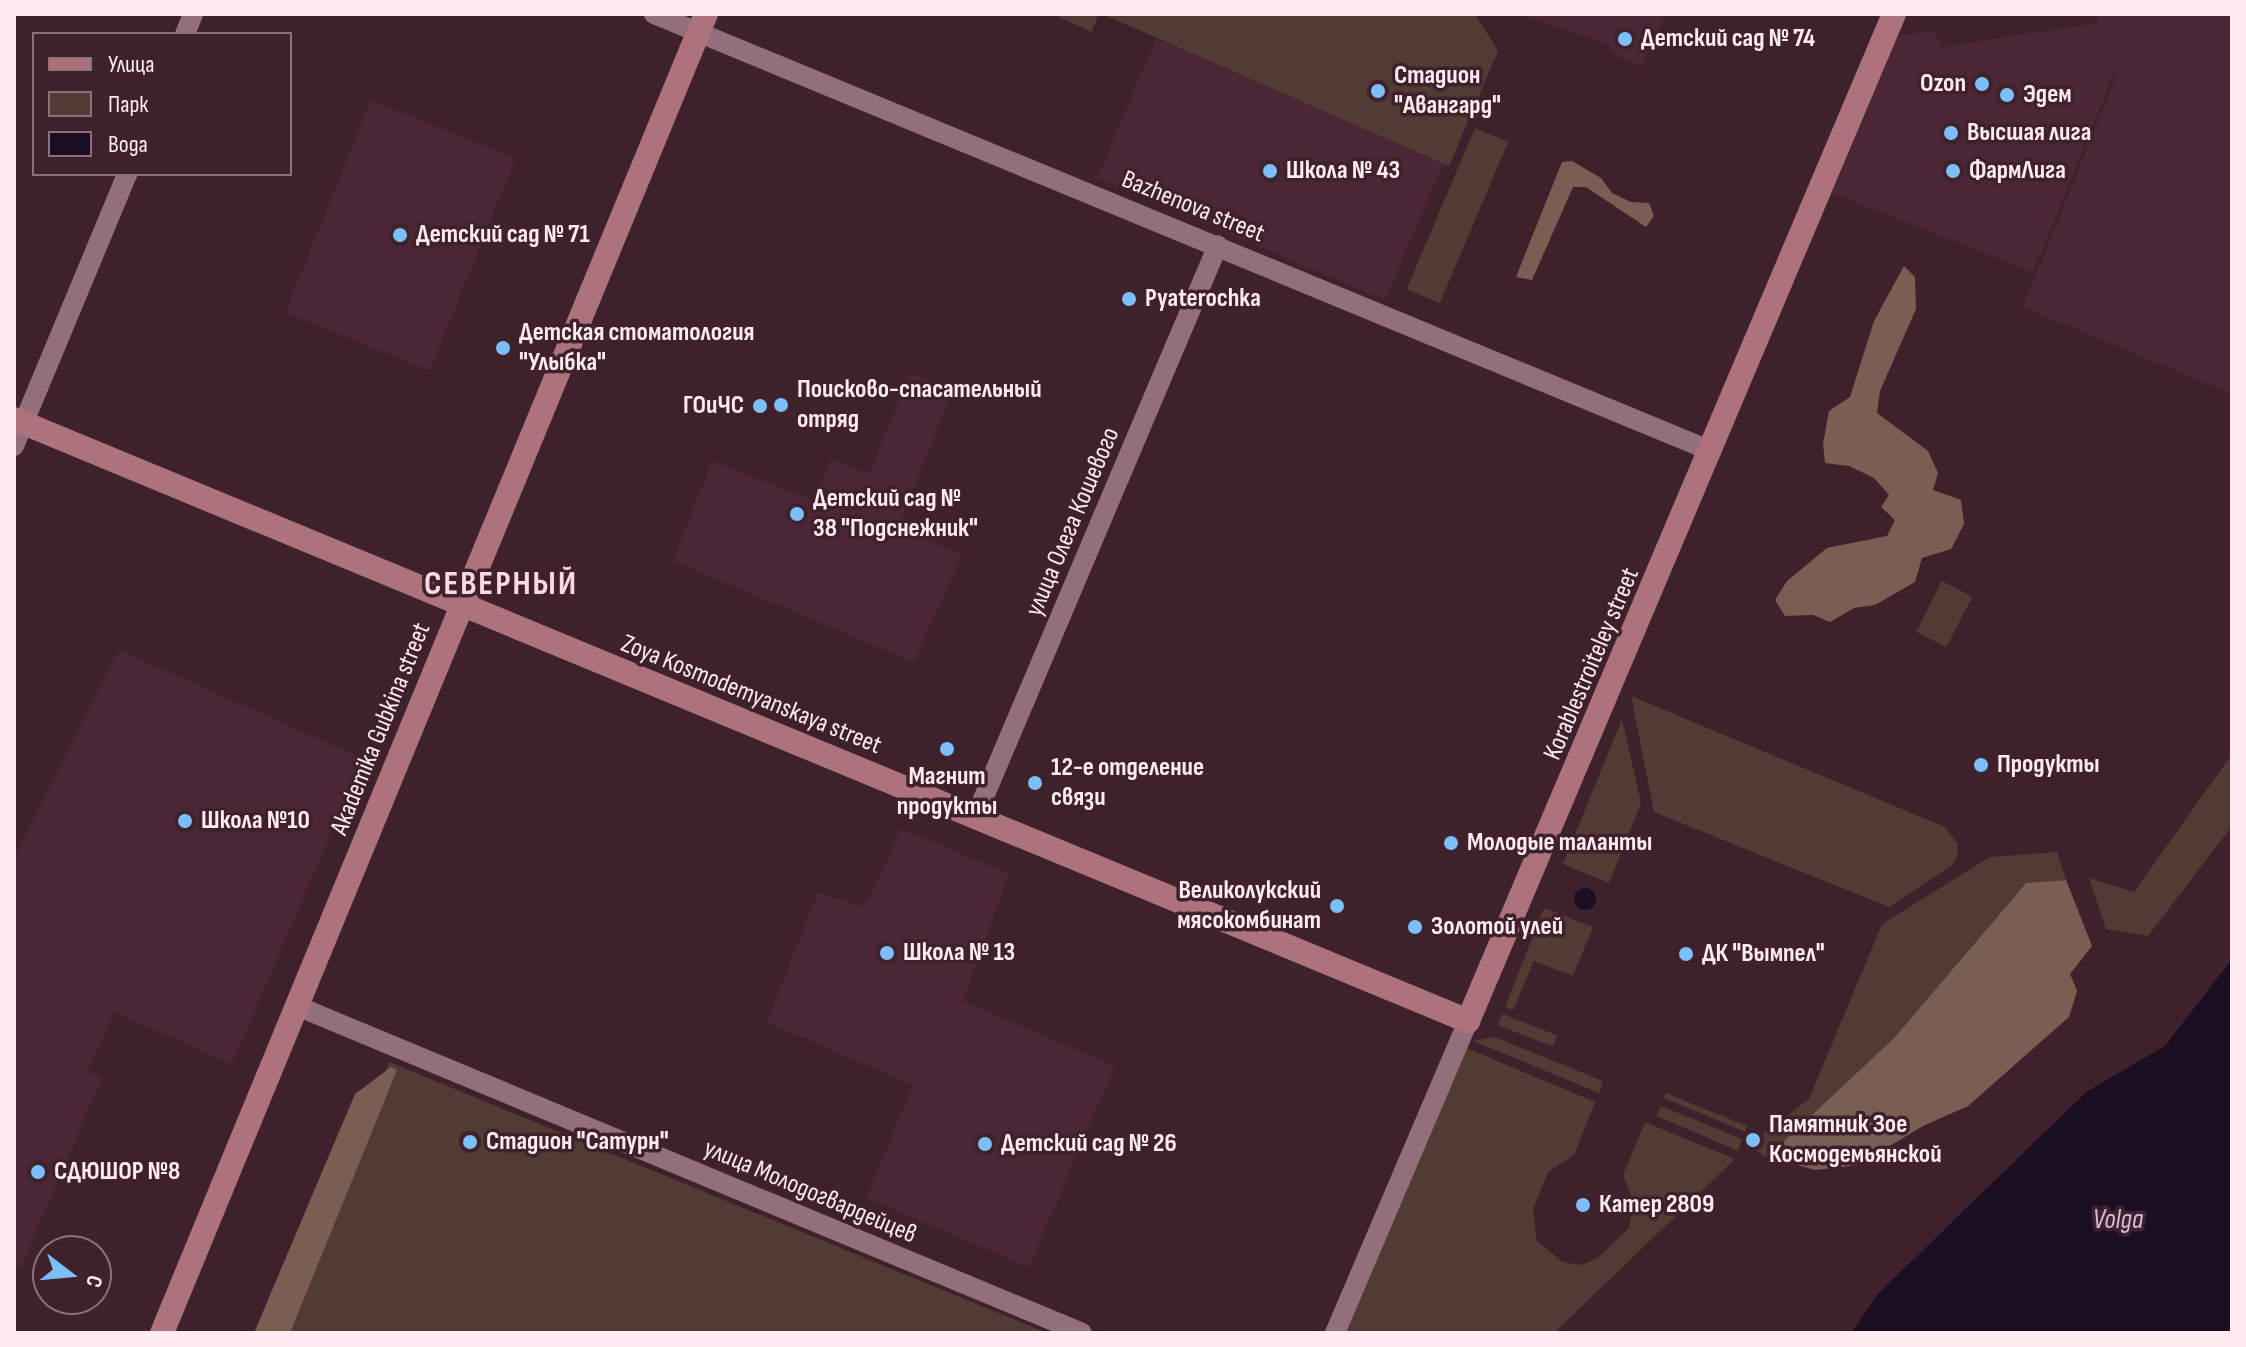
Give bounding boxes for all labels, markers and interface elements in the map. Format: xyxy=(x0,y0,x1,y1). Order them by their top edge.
place label: Детский сад № 74 xyxy=(1641,23,1815,55)
marker: Детский сад № 74 xyxy=(1616,30,1634,48)
legend xyxy=(32,32,292,176)
text: Улица xyxy=(108,50,154,79)
place label: Стадион "Авангард" xyxy=(1394,60,1501,122)
place label: Ozon xyxy=(1920,68,1966,100)
marker: Ozon xyxy=(1973,75,1991,93)
place label: Эдем xyxy=(2023,79,2072,111)
marker: Стадион "Авангард" xyxy=(1369,82,1387,100)
marker: Эдем xyxy=(1998,86,2016,104)
text: Парк xyxy=(108,90,148,119)
place label: Высшая лига xyxy=(1967,117,2091,149)
marker: Высшая лига xyxy=(1942,124,1960,142)
text: Вода xyxy=(108,130,148,159)
place label: Школа № 43 xyxy=(1286,155,1400,187)
place label: ФармЛига xyxy=(1969,155,2066,187)
marker: Школа № 43 xyxy=(1261,162,1279,180)
marker: ФармЛига xyxy=(1944,162,1962,180)
street label: Bazhenova street xyxy=(1117,164,1269,250)
place label: Детский сад № 71 xyxy=(416,219,590,251)
marker: Детский сад № 71 xyxy=(391,226,409,244)
place label: Pyaterochka xyxy=(1145,283,1261,315)
marker: Pyaterochka xyxy=(1120,290,1138,308)
place label: Детская стоматология "Улыбка" xyxy=(519,317,754,378)
marker: Детская стоматология "Улыбка" xyxy=(494,339,512,357)
place label: Поисково-спасательный отряд xyxy=(797,374,1042,436)
place label: ГОиЧС xyxy=(683,390,744,422)
marker: Поисково-спасательный отряд xyxy=(772,396,790,414)
marker: ГОиЧС xyxy=(751,397,769,415)
street label: улица Олега Кошевого xyxy=(1019,423,1127,621)
place label: Детский сад № 38 "Подснежник" xyxy=(813,483,978,544)
marker: Детский сад № 38 "Подснежник" xyxy=(788,505,806,523)
street label: Korablestroiteley street xyxy=(1537,563,1647,765)
district label: СЕВЕРНЫЙ xyxy=(424,564,578,604)
street label: Akademika Gubkina street xyxy=(324,618,438,840)
street label: Zoya Kosmodemyanskaya street xyxy=(616,628,886,762)
marker: Магнит продукты xyxy=(938,740,956,758)
place label: Продукты xyxy=(1997,749,2100,781)
place label: 12-е отделение связи xyxy=(1051,752,1204,814)
marker: Продукты xyxy=(1972,756,1990,774)
place label: Магнит продукты xyxy=(897,761,997,822)
marker: 12-е отделение связи xyxy=(1026,774,1044,792)
place label: Школа №10 xyxy=(201,805,310,837)
marker: Школа №10 xyxy=(176,812,194,830)
place label: Молодые таланты xyxy=(1467,827,1652,859)
marker: Молодые таланты xyxy=(1442,834,1460,852)
place label: Великолукский мясокомбинат xyxy=(1177,875,1321,936)
marker: Великолукский мясокомбинат xyxy=(1328,897,1346,915)
place label: Золотой улей xyxy=(1431,911,1563,943)
marker: Золотой улей xyxy=(1406,918,1424,936)
place label: Школа № 13 xyxy=(903,937,1015,969)
place label: ДК "Вымпел" xyxy=(1702,938,1825,970)
marker: Школа № 13 xyxy=(878,944,896,962)
marker: ДК "Вымпел" xyxy=(1677,945,1695,963)
place label: Памятник Зое Космодемьянской xyxy=(1769,1109,1942,1170)
place label: Стадион "Сатурн" xyxy=(486,1126,669,1158)
place label: Детский сад № 26 xyxy=(1001,1128,1177,1160)
marker: Памятник Зое Космодемьянской xyxy=(1744,1131,1762,1149)
marker: Стадион "Сатурн" xyxy=(461,1133,479,1151)
street label: улица Молодогвардейцев xyxy=(699,1133,921,1251)
marker: Детский сад № 26 xyxy=(976,1135,994,1153)
place label: СДЮШОР №8 xyxy=(54,1156,180,1188)
marker: СДЮШОР №8 xyxy=(29,1163,47,1181)
place label: Катер 2809 xyxy=(1599,1189,1714,1221)
marker: Катер 2809 xyxy=(1574,1196,1592,1214)
water label: Volga xyxy=(2093,1203,2143,1237)
north arrow xyxy=(32,1235,112,1315)
text: С xyxy=(79,1272,108,1290)

